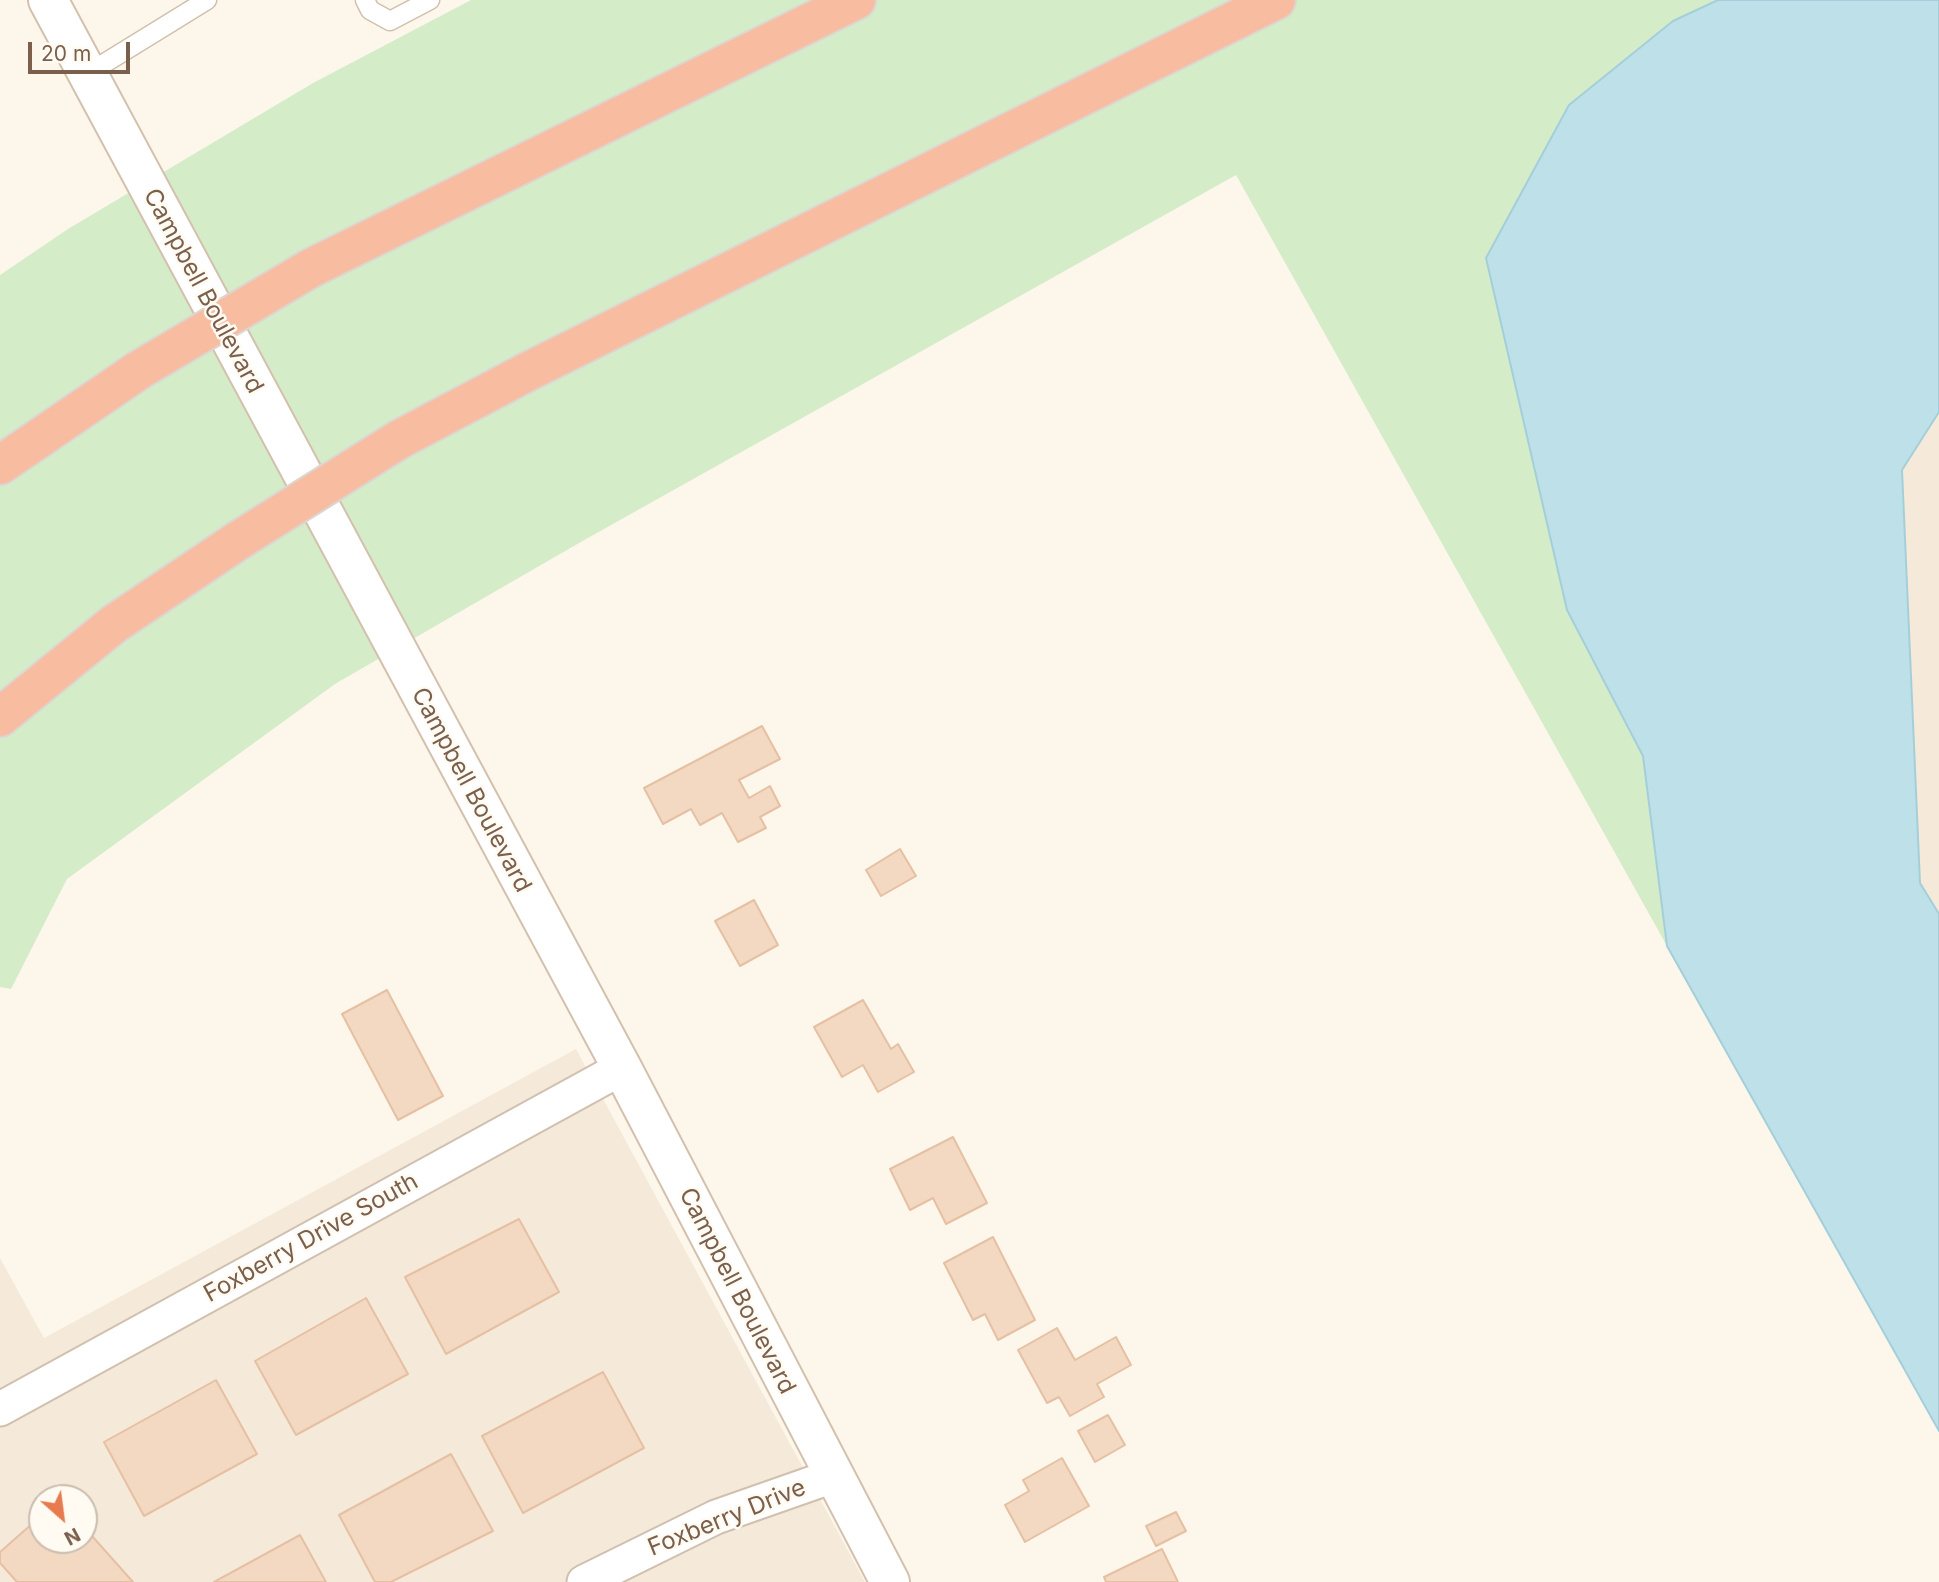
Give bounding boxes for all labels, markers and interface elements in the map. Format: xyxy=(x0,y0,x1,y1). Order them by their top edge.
scale bar xyxy=(32,28,133,72)
text: 20 m xyxy=(41,41,91,66)
street label: Campbell Boulevard xyxy=(137,184,269,398)
street label: Campbell Boulevard xyxy=(405,683,537,897)
street label: Foxberry Drive South xyxy=(199,1167,423,1309)
street label: Campbell Boulevard xyxy=(673,1183,801,1399)
street label: Foxberry Drive xyxy=(644,1473,810,1563)
north arrow xyxy=(28,1484,98,1554)
text: N xyxy=(60,1523,84,1550)

